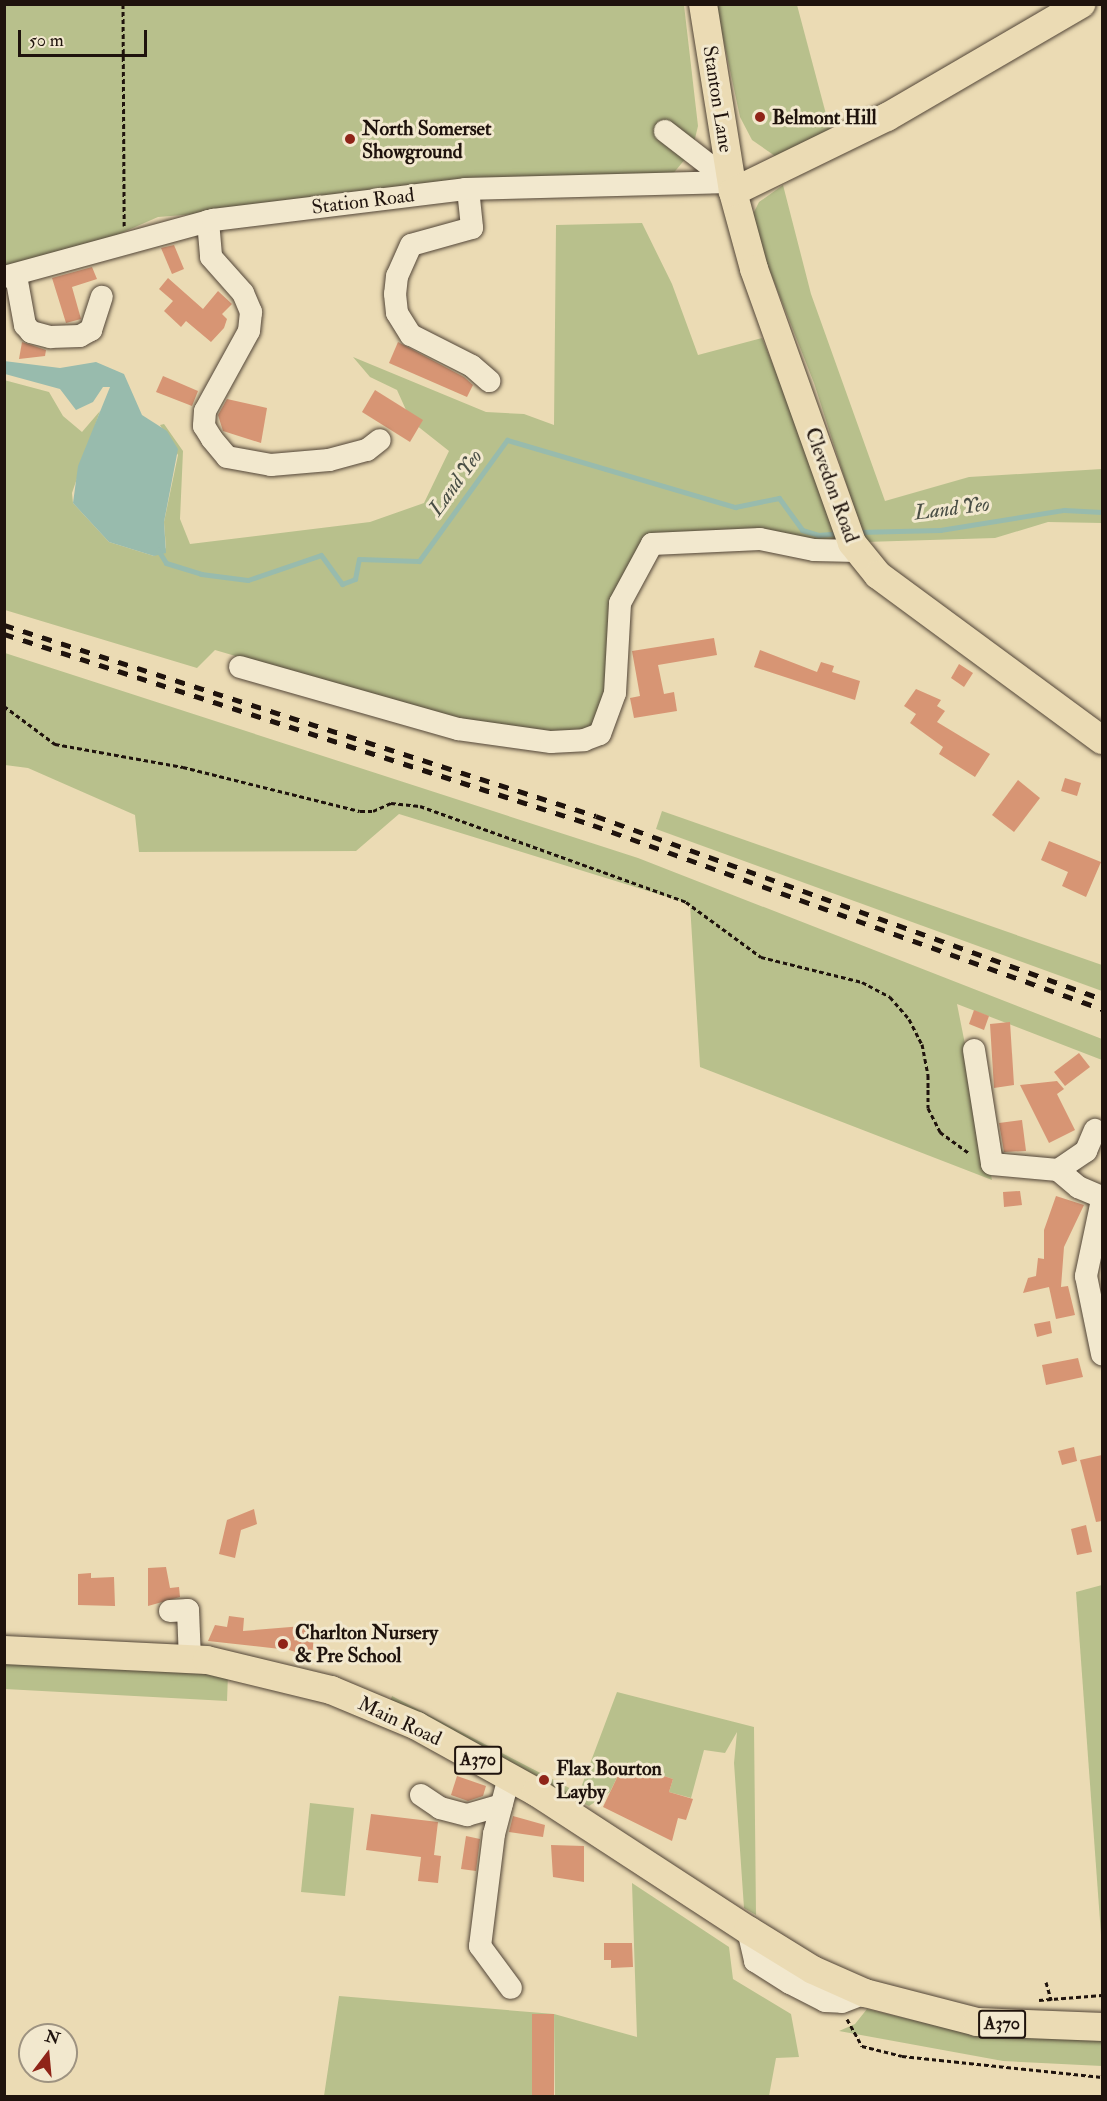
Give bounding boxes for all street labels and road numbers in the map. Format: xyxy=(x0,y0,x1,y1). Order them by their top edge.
street label: Stanton Lane xyxy=(698,44,738,154)
street label: Station Road xyxy=(310,183,416,219)
street label: Clevedon Road xyxy=(800,424,864,546)
street label: Main Road xyxy=(355,1691,445,1751)
road number: A370 xyxy=(454,1745,502,1775)
road number: A370 xyxy=(978,2009,1026,2039)

